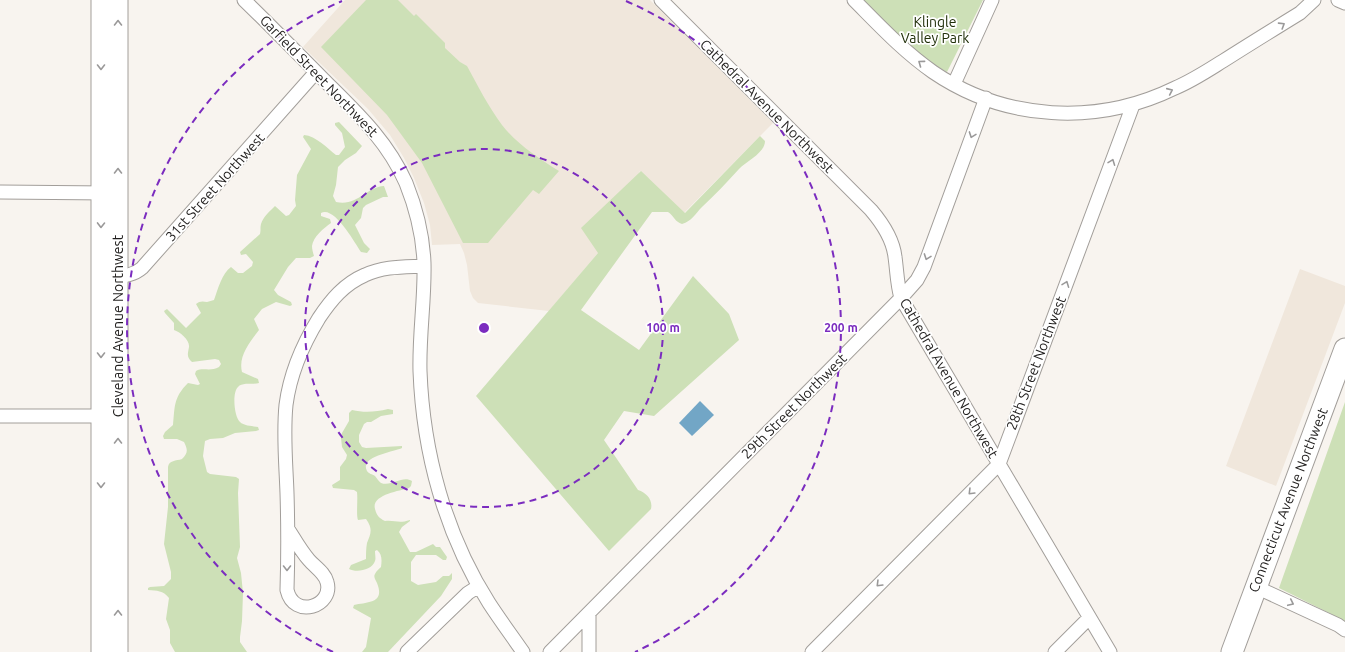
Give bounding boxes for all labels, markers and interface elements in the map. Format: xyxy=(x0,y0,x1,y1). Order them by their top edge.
street label: Garfield Street Northwest xyxy=(257,12,382,140)
park label: Klingle Valley Park xyxy=(901,14,969,46)
one-way arrow xyxy=(114,20,122,26)
one-way arrow xyxy=(1278,22,1285,29)
street label: Cathedral Avenue Northwest xyxy=(697,36,837,176)
one-way arrow xyxy=(919,61,926,68)
one-way arrow xyxy=(97,64,105,70)
one-way arrow xyxy=(1166,88,1173,96)
street label: 31st Street Northwest xyxy=(162,129,268,244)
one-way arrow xyxy=(969,131,977,138)
one-way arrow xyxy=(1108,158,1116,165)
one-way arrow xyxy=(114,168,122,174)
one-way arrow xyxy=(97,222,105,228)
street label: Cleveland Avenue Northwest xyxy=(110,234,126,417)
one-way arrow xyxy=(924,253,932,260)
one-way arrow xyxy=(1062,280,1070,287)
street label: 28th Street Northwest xyxy=(1003,293,1069,432)
street label: Cathedral Avenue Northwest xyxy=(897,295,1002,461)
centre of rings xyxy=(477,321,491,335)
text: 100 m xyxy=(646,321,680,334)
text: 200 m xyxy=(824,321,858,334)
street label: 29th Street Northwest xyxy=(738,350,850,462)
one-way arrow xyxy=(97,352,105,358)
street label: Connecticut Avenue Northwest xyxy=(1245,405,1331,595)
one-way arrow xyxy=(114,438,122,444)
one-way arrow xyxy=(97,482,105,488)
one-way arrow xyxy=(968,487,976,495)
one-way arrow xyxy=(283,565,292,571)
one-way arrow xyxy=(877,579,884,587)
one-way arrow xyxy=(1287,598,1295,606)
one-way arrow xyxy=(114,610,122,616)

